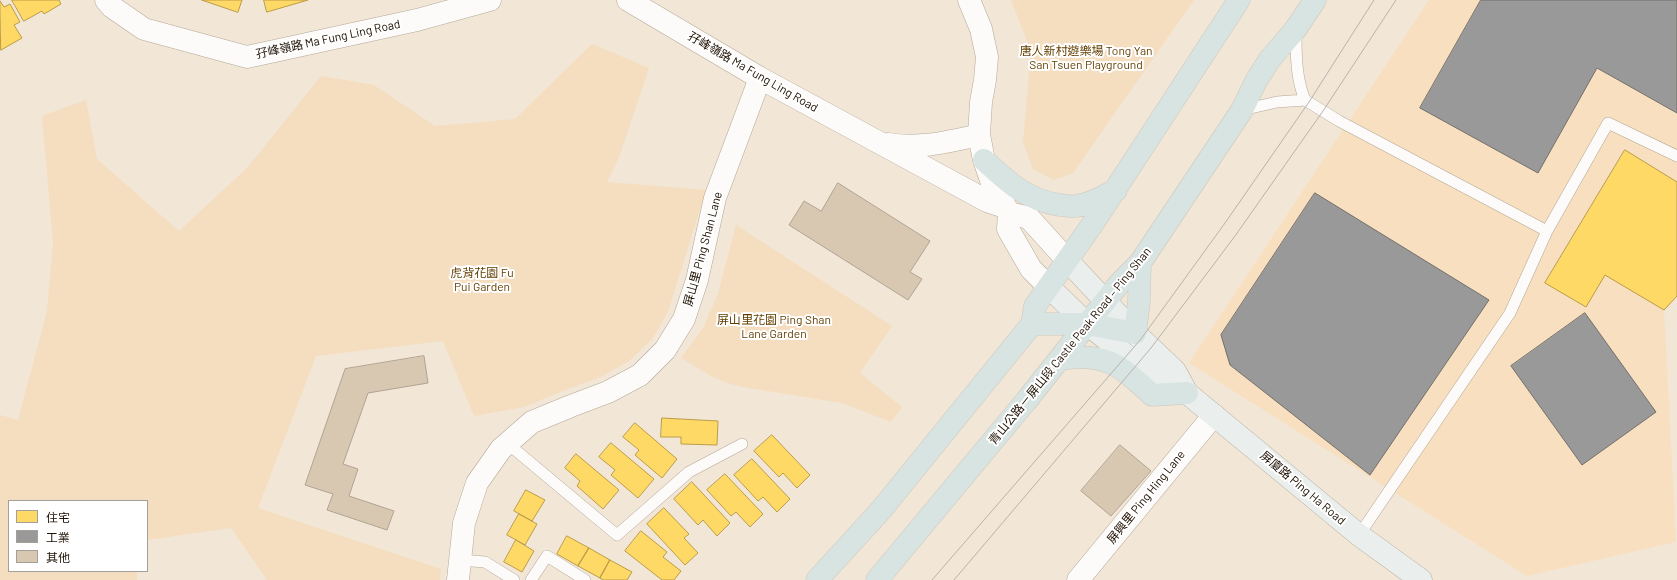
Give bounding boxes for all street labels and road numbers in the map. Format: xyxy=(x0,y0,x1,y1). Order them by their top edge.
street label: 孖峰嶺路 Ma Fung Ling Road xyxy=(254,17,402,61)
street label: 孖峰嶺路 Ma Fung Ling Road xyxy=(686,29,820,115)
street label: 屏山里 Ping Shan Lane xyxy=(681,190,725,308)
street label: 青山公路－屏山段 Castle Peak Road – Ping Shan xyxy=(986,245,1154,447)
street label: 屏興里 Ping Hing Lane xyxy=(1104,447,1188,547)
street label: 屏廈路 Ping Ha Road xyxy=(1257,448,1349,528)

